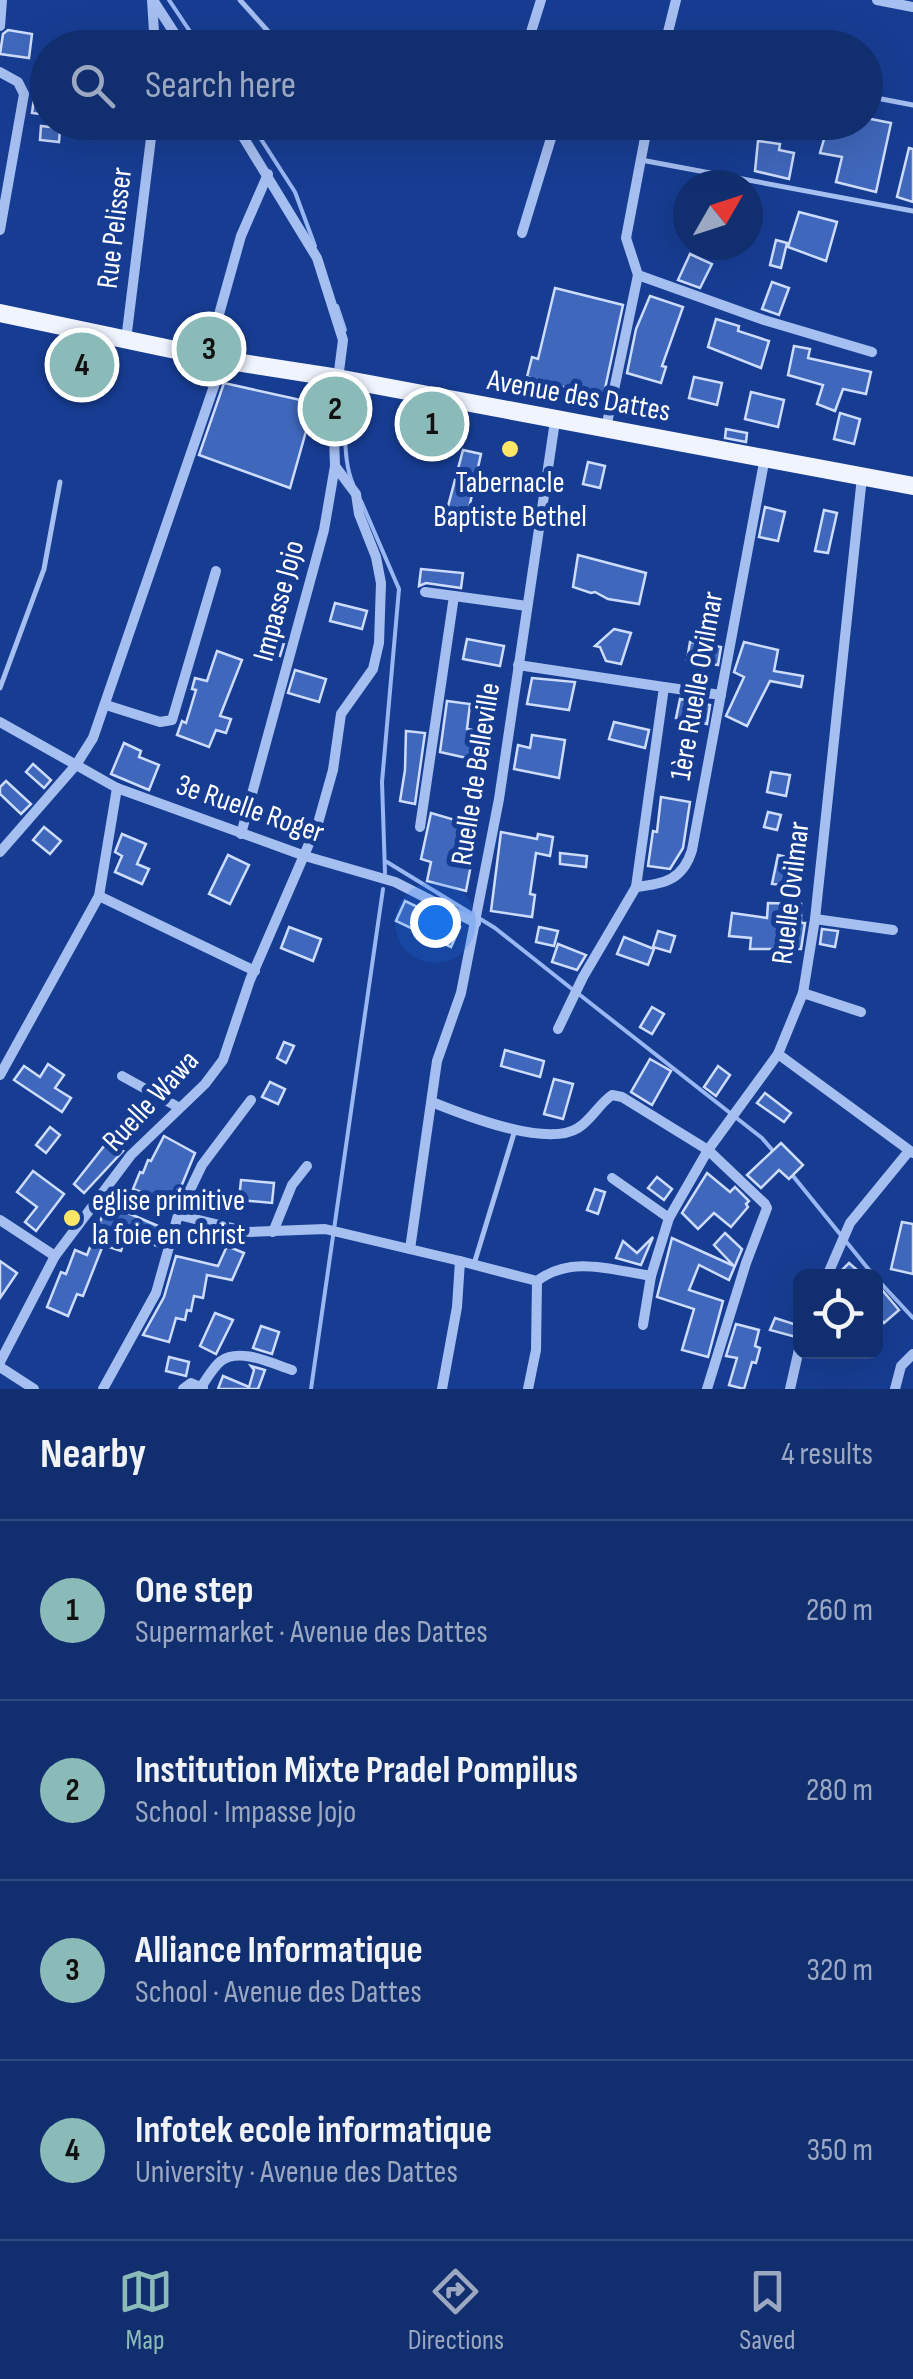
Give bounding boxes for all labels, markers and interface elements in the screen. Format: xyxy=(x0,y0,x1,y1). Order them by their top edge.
search box xyxy=(30,30,883,140)
icon: search xyxy=(65,58,120,113)
text: Search here xyxy=(145,63,296,108)
street label: Rue Pelisser xyxy=(90,165,140,291)
north arrow xyxy=(673,170,763,260)
pin: 3 xyxy=(176,312,242,386)
pin: 4 xyxy=(49,328,114,402)
street label: Avenue des Dattes xyxy=(484,362,673,430)
pin: 2 xyxy=(302,372,368,446)
pin: 1 xyxy=(400,386,464,462)
marker: Tabernacle Baptiste Bethel xyxy=(499,438,521,460)
place label: Tabernacle Baptiste Bethel xyxy=(433,465,587,535)
street label: Impasse Jojo xyxy=(246,537,312,665)
street label: 1ère Ruelle Ovilmar xyxy=(663,588,731,783)
street label: Ruelle de Belleville xyxy=(444,680,508,868)
street label: 3e Ruelle Roger xyxy=(171,767,329,851)
street label: Ruelle Ovilmar xyxy=(764,819,818,966)
your location xyxy=(410,897,461,948)
street label: Ruelle Wawa xyxy=(95,1043,207,1159)
place label: eglise primitive la foie en christ xyxy=(92,1183,245,1253)
marker: eglise primitive la foie en christ xyxy=(61,1207,83,1229)
map controls xyxy=(793,1269,883,1359)
button: locate xyxy=(793,1269,883,1359)
text: Nearby xyxy=(40,1429,146,1480)
text: 4 results xyxy=(781,1435,873,1474)
text: One step xyxy=(135,1568,253,1613)
text: 1 xyxy=(66,1591,79,1630)
text: 260 m xyxy=(806,1591,873,1630)
text: Supermarket · Avenue des Dattes xyxy=(135,1613,488,1652)
text: Institution Mixte Pradel Pompilus xyxy=(135,1748,578,1793)
text: 2 xyxy=(65,1771,80,1810)
text: 280 m xyxy=(806,1771,873,1810)
text: School · Impasse Jojo xyxy=(135,1793,356,1832)
text: Alliance Informatique xyxy=(135,1928,423,1973)
text: 3 xyxy=(65,1951,80,1990)
text: 320 m xyxy=(806,1951,873,1990)
text: School · Avenue des Dattes xyxy=(135,1973,422,2012)
text: Infotek ecole informatique xyxy=(135,2108,492,2153)
text: 4 xyxy=(65,2131,80,2170)
text: 350 m xyxy=(807,2131,873,2170)
text: University · Avenue des Dattes xyxy=(135,2153,458,2192)
tab: Map xyxy=(118,2264,173,2357)
tab: Directions xyxy=(408,2264,504,2357)
tab: Saved xyxy=(739,2264,795,2357)

